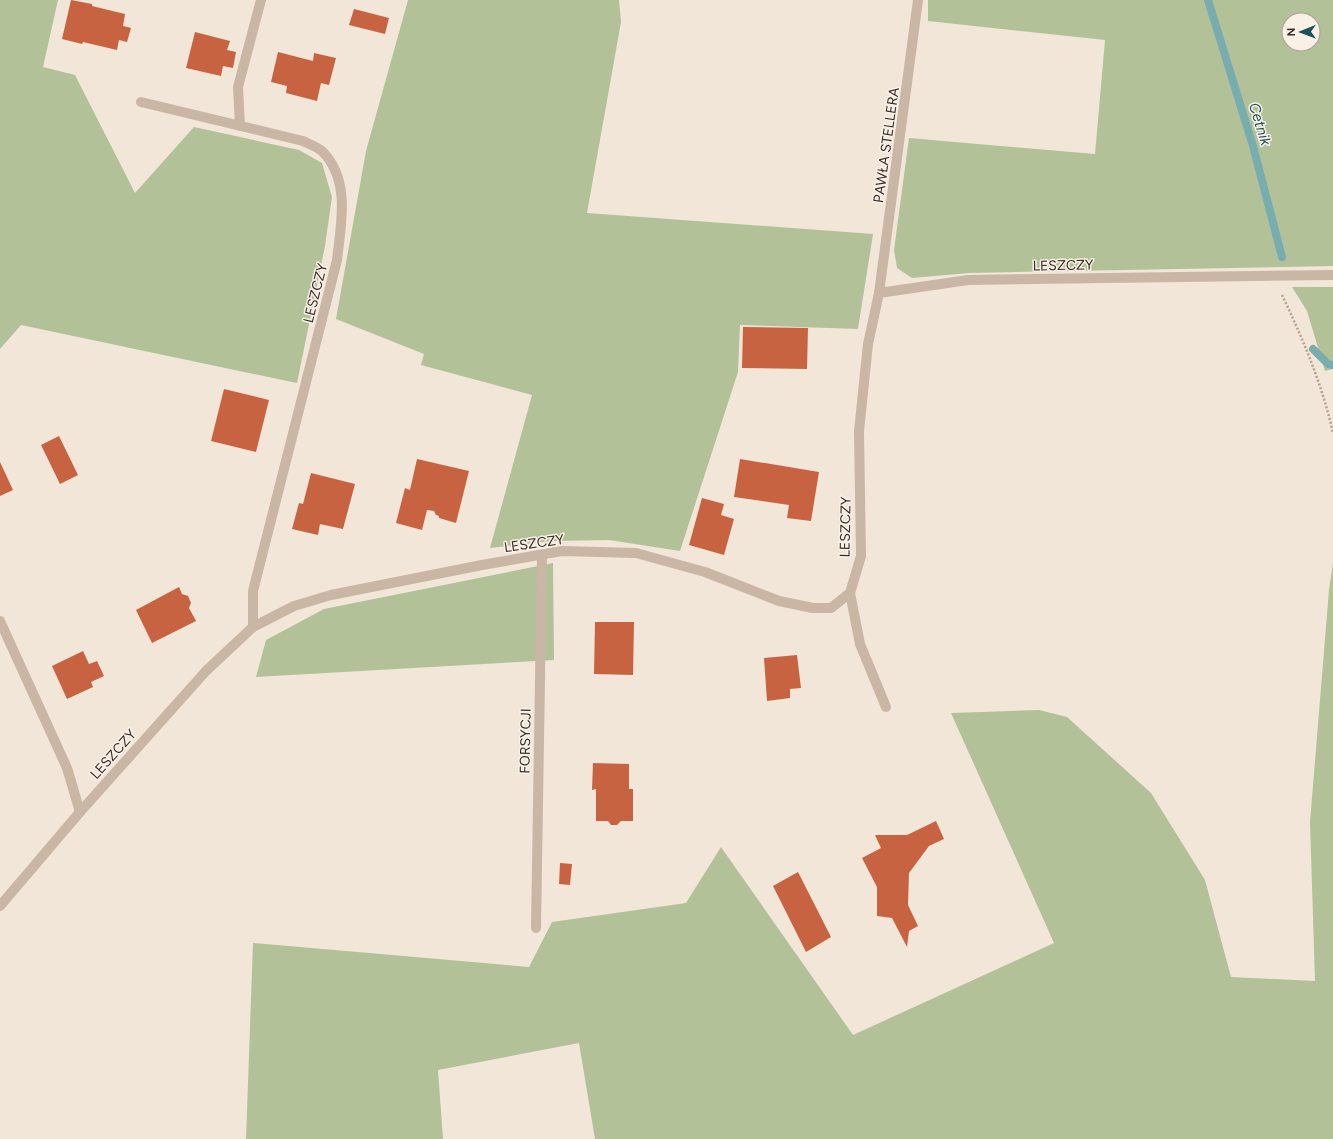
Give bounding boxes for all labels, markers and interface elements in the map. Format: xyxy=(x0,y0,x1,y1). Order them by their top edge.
north arrow xyxy=(1281,12,1321,52)
text: N xyxy=(1285,28,1298,37)
street label: PAWŁA STELLERA xyxy=(870,86,903,204)
water label: Cetnik xyxy=(1245,100,1275,148)
street label: LESZCZY xyxy=(1033,256,1094,275)
street label: LESZCZY xyxy=(300,261,331,325)
street label: LESZCZY xyxy=(836,496,855,557)
street label: LESZCZY xyxy=(503,531,566,556)
street label: FORSYCJI xyxy=(516,708,535,774)
street label: LESZCZY xyxy=(87,726,140,783)

